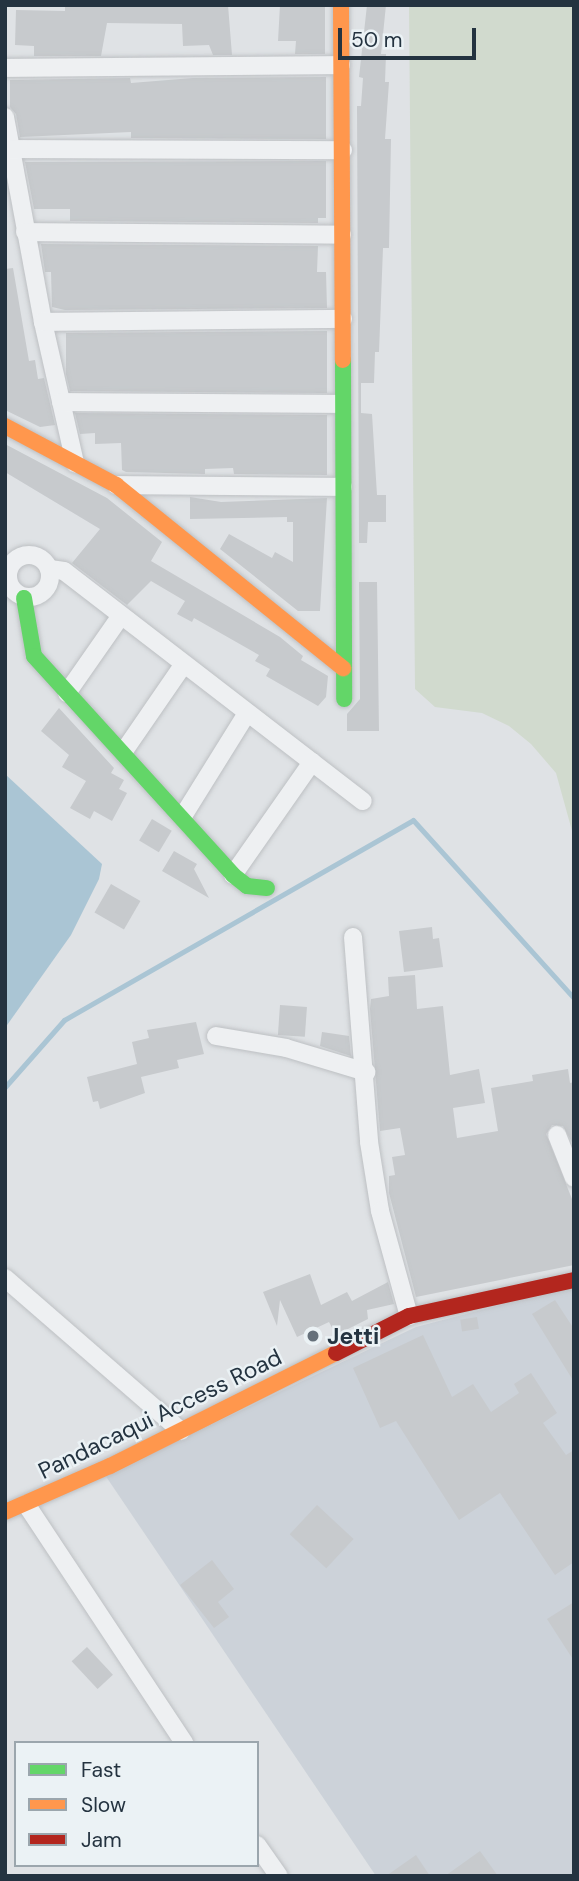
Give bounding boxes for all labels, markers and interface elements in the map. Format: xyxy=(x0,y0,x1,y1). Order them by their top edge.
scale bar xyxy=(341,14,479,58)
text: 50 m xyxy=(351,26,402,54)
place label: Jetti xyxy=(327,1322,379,1350)
marker: Jetti xyxy=(305,1328,321,1344)
street label: Pandacaqui Access Road xyxy=(34,1343,286,1485)
legend xyxy=(14,1741,259,1867)
text: Fast xyxy=(81,1756,121,1784)
text: Slow xyxy=(81,1791,126,1819)
text: Jam xyxy=(81,1826,122,1854)

